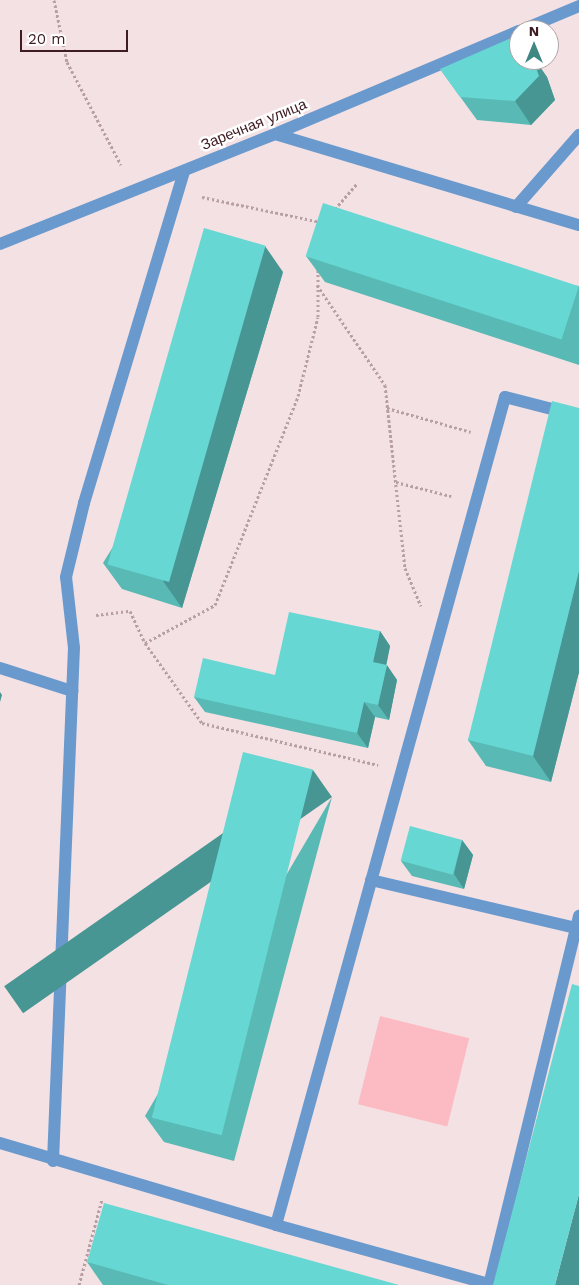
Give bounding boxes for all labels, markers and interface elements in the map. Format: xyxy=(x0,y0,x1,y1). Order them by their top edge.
scale bar xyxy=(22,20,130,52)
north arrow xyxy=(509,20,559,70)
text: N xyxy=(529,23,539,39)
text: 20 m xyxy=(28,30,66,48)
street label: Заречная улица xyxy=(198,96,310,154)

